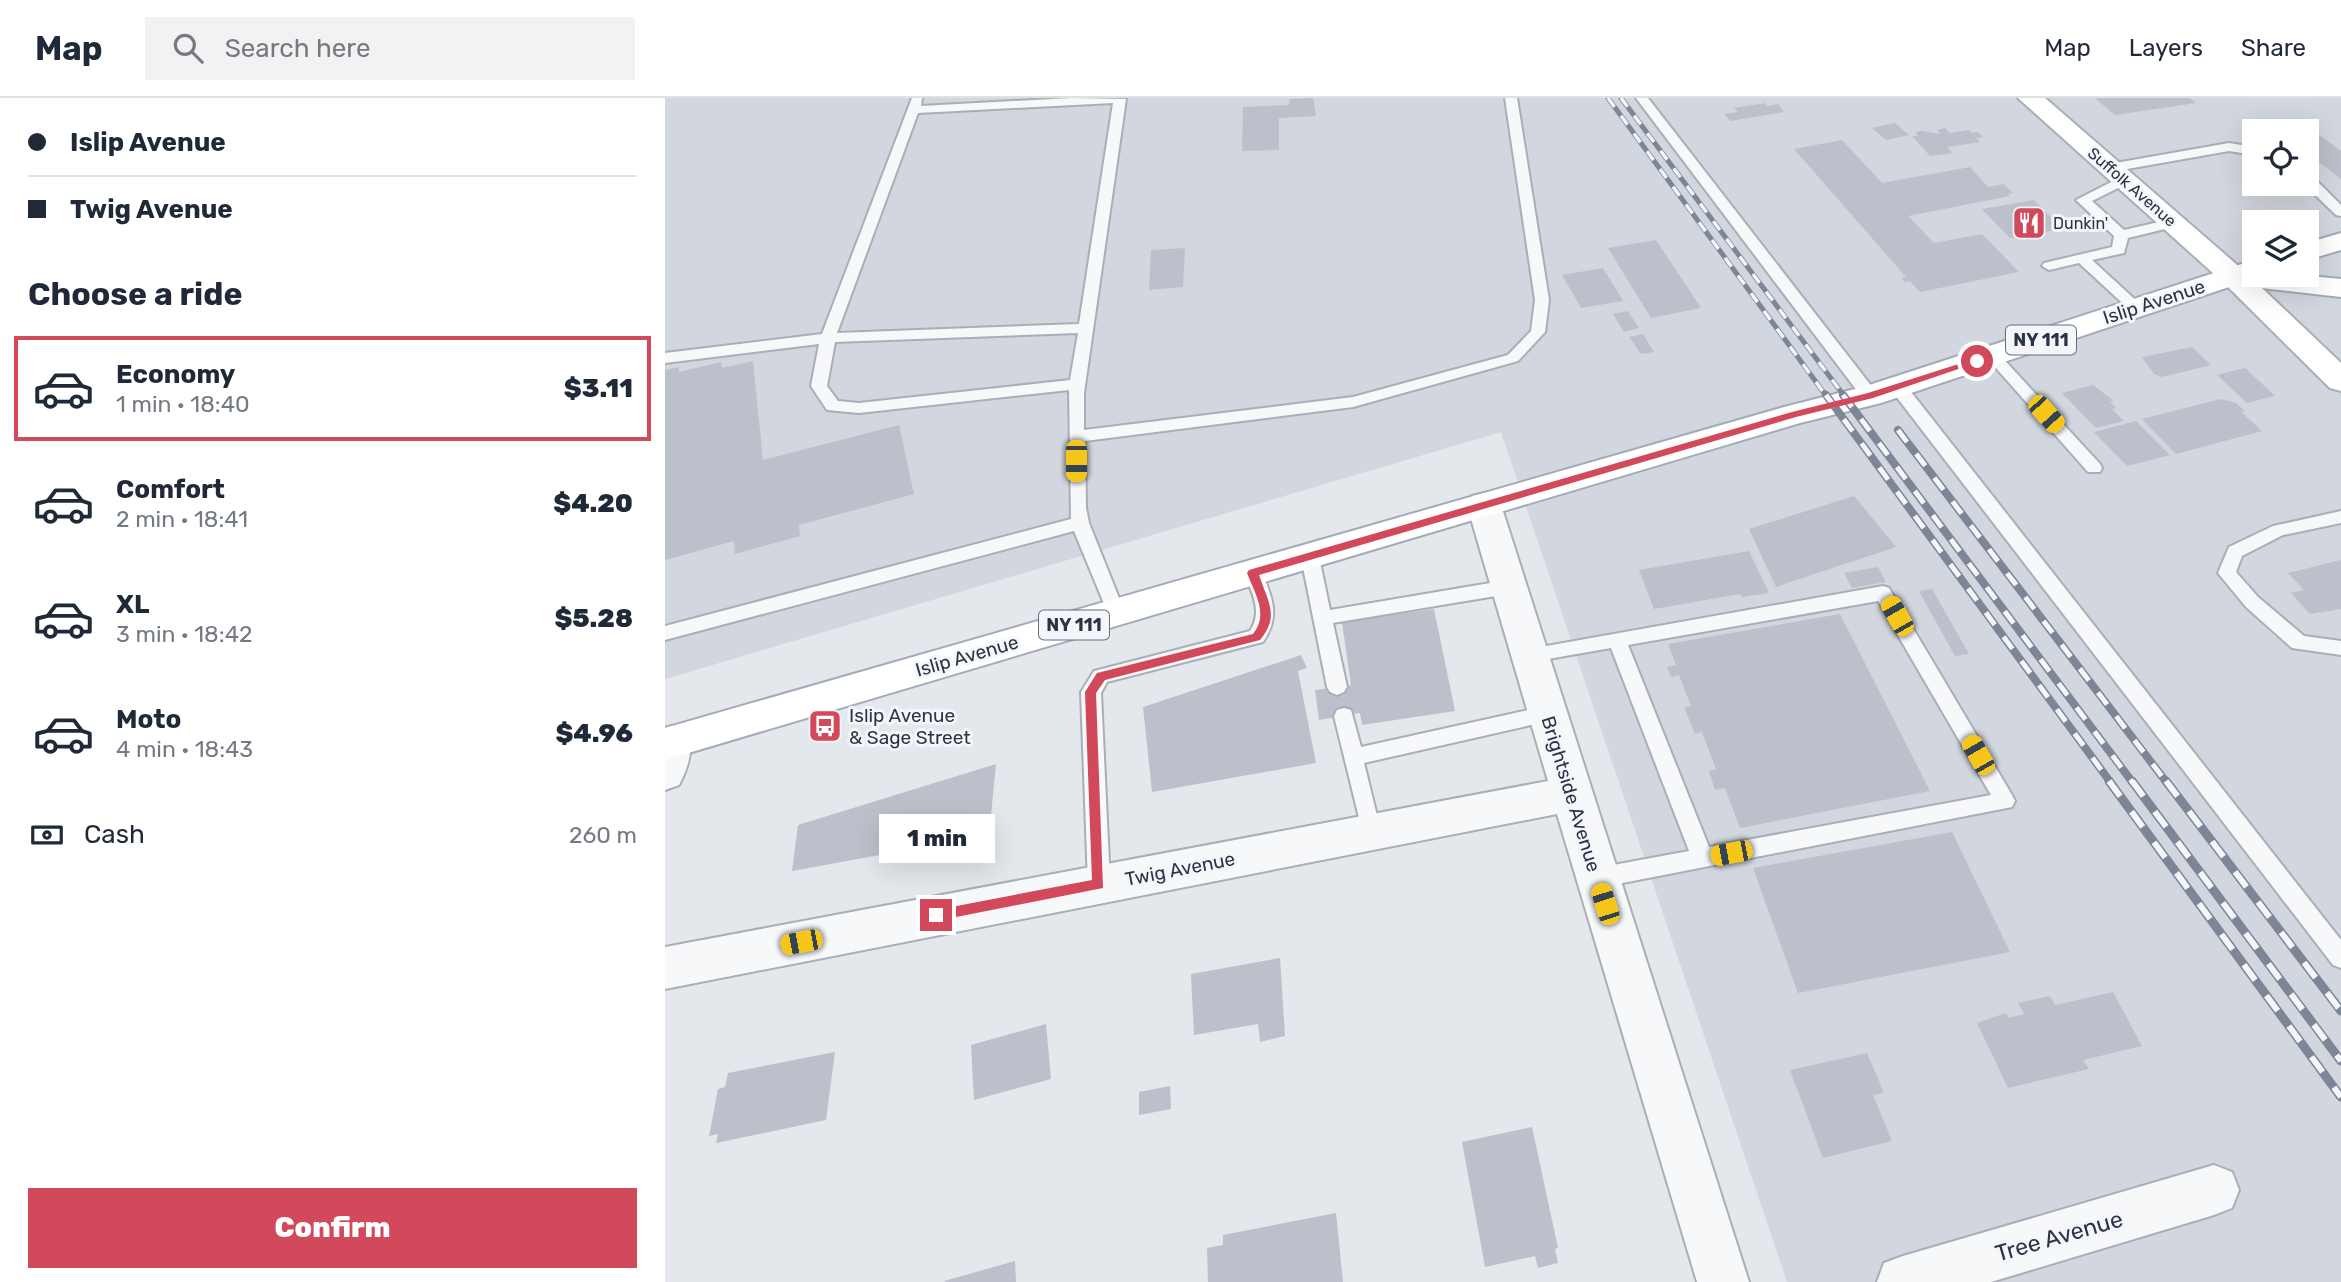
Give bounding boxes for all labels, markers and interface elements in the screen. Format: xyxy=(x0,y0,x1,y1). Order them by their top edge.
search box xyxy=(145,17,635,80)
text: Map xyxy=(35,29,103,68)
icon: search xyxy=(169,29,207,67)
text: Search here xyxy=(225,33,370,64)
text: Map xyxy=(2044,34,2091,62)
text: Layers xyxy=(2129,34,2203,62)
text: Share xyxy=(2241,34,2306,62)
map controls xyxy=(2242,119,2319,287)
button: locate xyxy=(2242,119,2319,196)
text: Islip Avenue xyxy=(70,127,226,158)
street label: Suffolk Avenue xyxy=(2084,143,2180,231)
text: Twig Avenue xyxy=(70,194,233,225)
restaurant icon: Dunkin' xyxy=(2010,204,2048,242)
button: layers xyxy=(2242,210,2319,287)
place label: Dunkin' xyxy=(2053,214,2108,233)
text: Choose a ride xyxy=(28,275,242,313)
street label: Islip Avenue xyxy=(2100,275,2208,329)
road number: NY 111 xyxy=(2006,326,2076,354)
route start xyxy=(1961,345,1993,377)
icon: car xyxy=(32,357,95,420)
text: Economy xyxy=(116,359,235,390)
text: $3.11 xyxy=(564,373,633,404)
text: 1 min · 18:40 xyxy=(116,390,250,418)
car xyxy=(2025,391,2068,437)
car xyxy=(1066,440,1087,482)
icon: car xyxy=(32,472,95,535)
text: Comfort xyxy=(116,474,225,505)
text: $4.20 xyxy=(553,488,633,519)
text: 2 min · 18:41 xyxy=(116,505,248,533)
icon: car xyxy=(32,587,95,650)
text: XL xyxy=(116,589,149,620)
car xyxy=(1878,593,1917,639)
text: $5.28 xyxy=(554,603,633,634)
road number: NY 111 xyxy=(1039,610,1109,640)
text: 3 min · 18:42 xyxy=(116,620,252,648)
street label: Islip Avenue xyxy=(913,630,1021,682)
icon: car xyxy=(32,702,95,765)
text: Moto xyxy=(116,704,181,735)
place label: Islip Avenue & Sage Street xyxy=(849,704,971,749)
bus stop icon: Islip Avenue & Sage Street xyxy=(806,707,844,745)
street label: Brightside Avenue xyxy=(1536,713,1606,875)
text: $4.96 xyxy=(555,718,633,749)
car xyxy=(1959,732,1998,778)
text: 4 min · 18:43 xyxy=(116,735,253,763)
callout: 1 min xyxy=(878,814,994,862)
icon: cash xyxy=(28,816,66,854)
text: Cash xyxy=(84,819,145,850)
text: 260 m xyxy=(569,821,637,849)
text: 1 min xyxy=(907,824,967,852)
car xyxy=(1709,839,1754,867)
street label: Twig Avenue xyxy=(1123,847,1237,891)
car xyxy=(1589,881,1622,927)
route end xyxy=(920,899,952,931)
car xyxy=(779,928,824,956)
button: Confirm xyxy=(28,1188,637,1268)
street label: Tree Avenue xyxy=(1992,1204,2126,1268)

